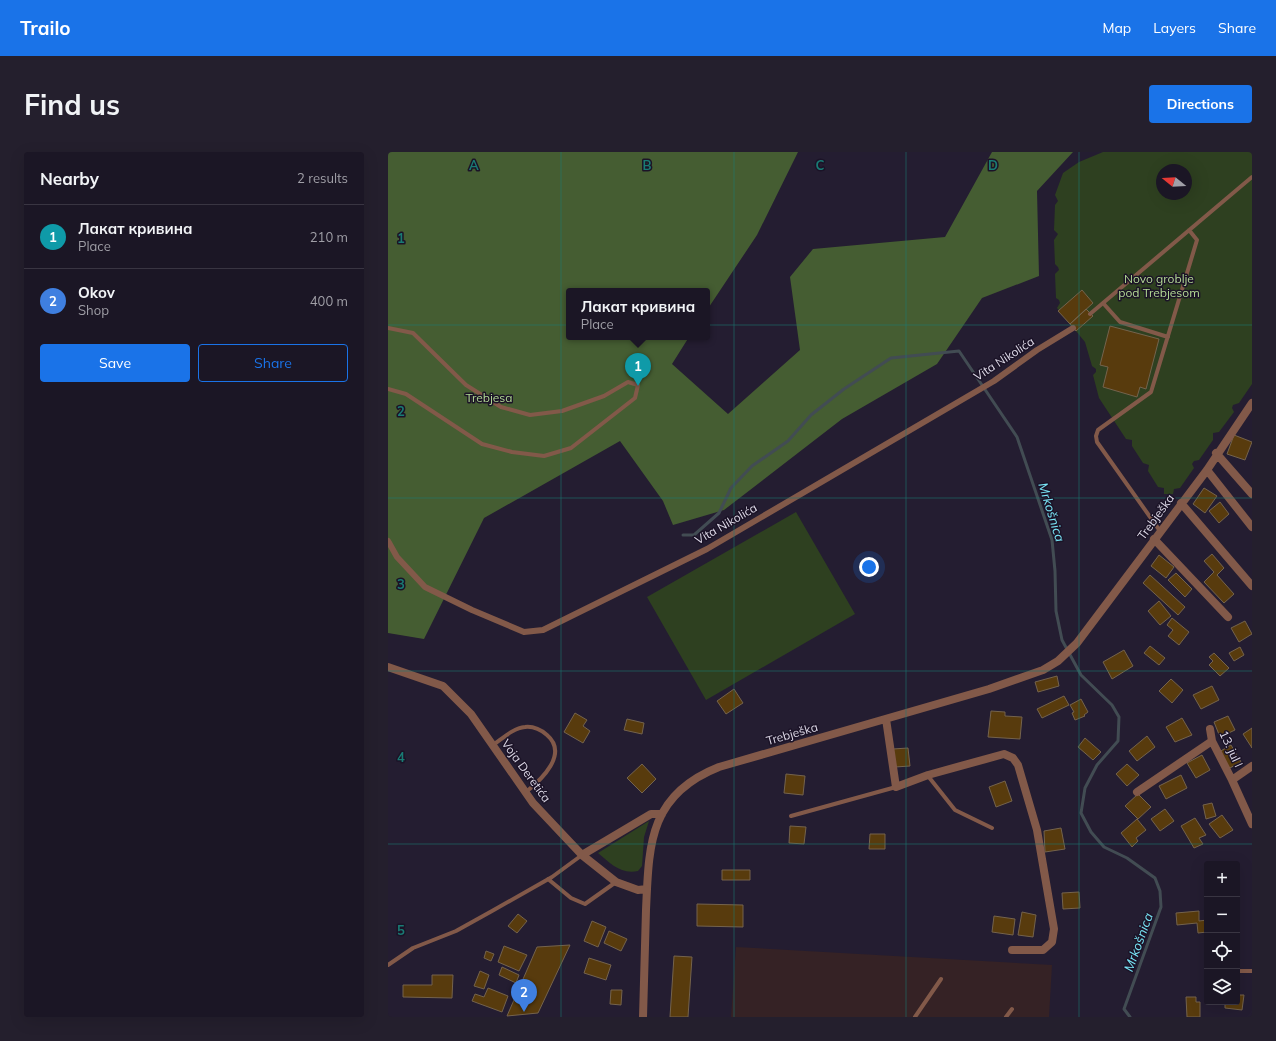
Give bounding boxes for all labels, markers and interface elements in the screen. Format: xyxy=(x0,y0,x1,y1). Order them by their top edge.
text: Trailo xyxy=(20,16,71,40)
text: Map xyxy=(1102,19,1131,37)
text: Layers xyxy=(1153,19,1196,37)
text: Share xyxy=(1218,19,1256,37)
button: Directions xyxy=(1149,85,1252,123)
text: Find us xyxy=(24,87,120,122)
text: A xyxy=(469,157,479,173)
text: B xyxy=(643,157,652,173)
text: C xyxy=(816,157,825,173)
text: D xyxy=(988,157,998,173)
north arrow xyxy=(1156,164,1192,200)
text: Nearby xyxy=(40,168,99,189)
text: 2 results xyxy=(297,170,348,186)
text: Лакат кривина xyxy=(78,219,193,238)
text: 1 xyxy=(49,229,57,245)
text: 210 m xyxy=(310,229,348,245)
text: 1 xyxy=(397,230,405,246)
text: Place xyxy=(78,238,111,254)
park label: Novo groblje pod Trebjesom xyxy=(1118,271,1200,300)
text: Okov xyxy=(78,283,115,302)
popup xyxy=(566,288,710,340)
text: 2 xyxy=(49,293,57,309)
text: 400 m xyxy=(310,293,348,309)
text: Лакат кривина xyxy=(581,297,695,316)
text: Shop xyxy=(78,302,109,318)
text: Place xyxy=(581,316,613,332)
street label: Vita Nikolića xyxy=(971,333,1037,384)
button: Save xyxy=(40,344,190,382)
button: Share xyxy=(198,344,348,382)
pin: 1 xyxy=(625,353,651,386)
park label: Trebjesa xyxy=(466,390,512,405)
text: 2 xyxy=(397,403,405,419)
water label: Mrkošnica xyxy=(1035,480,1069,544)
street label: Trebješka xyxy=(1134,491,1177,543)
street label: Vita Nikolića xyxy=(692,500,759,547)
your location xyxy=(859,557,879,577)
text: 3 xyxy=(397,576,405,592)
street label: Trebješka xyxy=(764,719,819,748)
street label: 13. jul I xyxy=(1216,728,1247,770)
street label: Voja Deretića xyxy=(499,736,554,805)
text: 4 xyxy=(397,749,405,765)
map controls xyxy=(1204,861,1240,1005)
button: + xyxy=(1204,861,1240,897)
button: − xyxy=(1204,897,1240,933)
water label: Mrkošnica xyxy=(1120,910,1156,973)
text: 5 xyxy=(397,922,405,938)
button: locate xyxy=(1204,933,1240,969)
button: layers xyxy=(1204,969,1240,1005)
pin: 2 xyxy=(511,979,537,1012)

